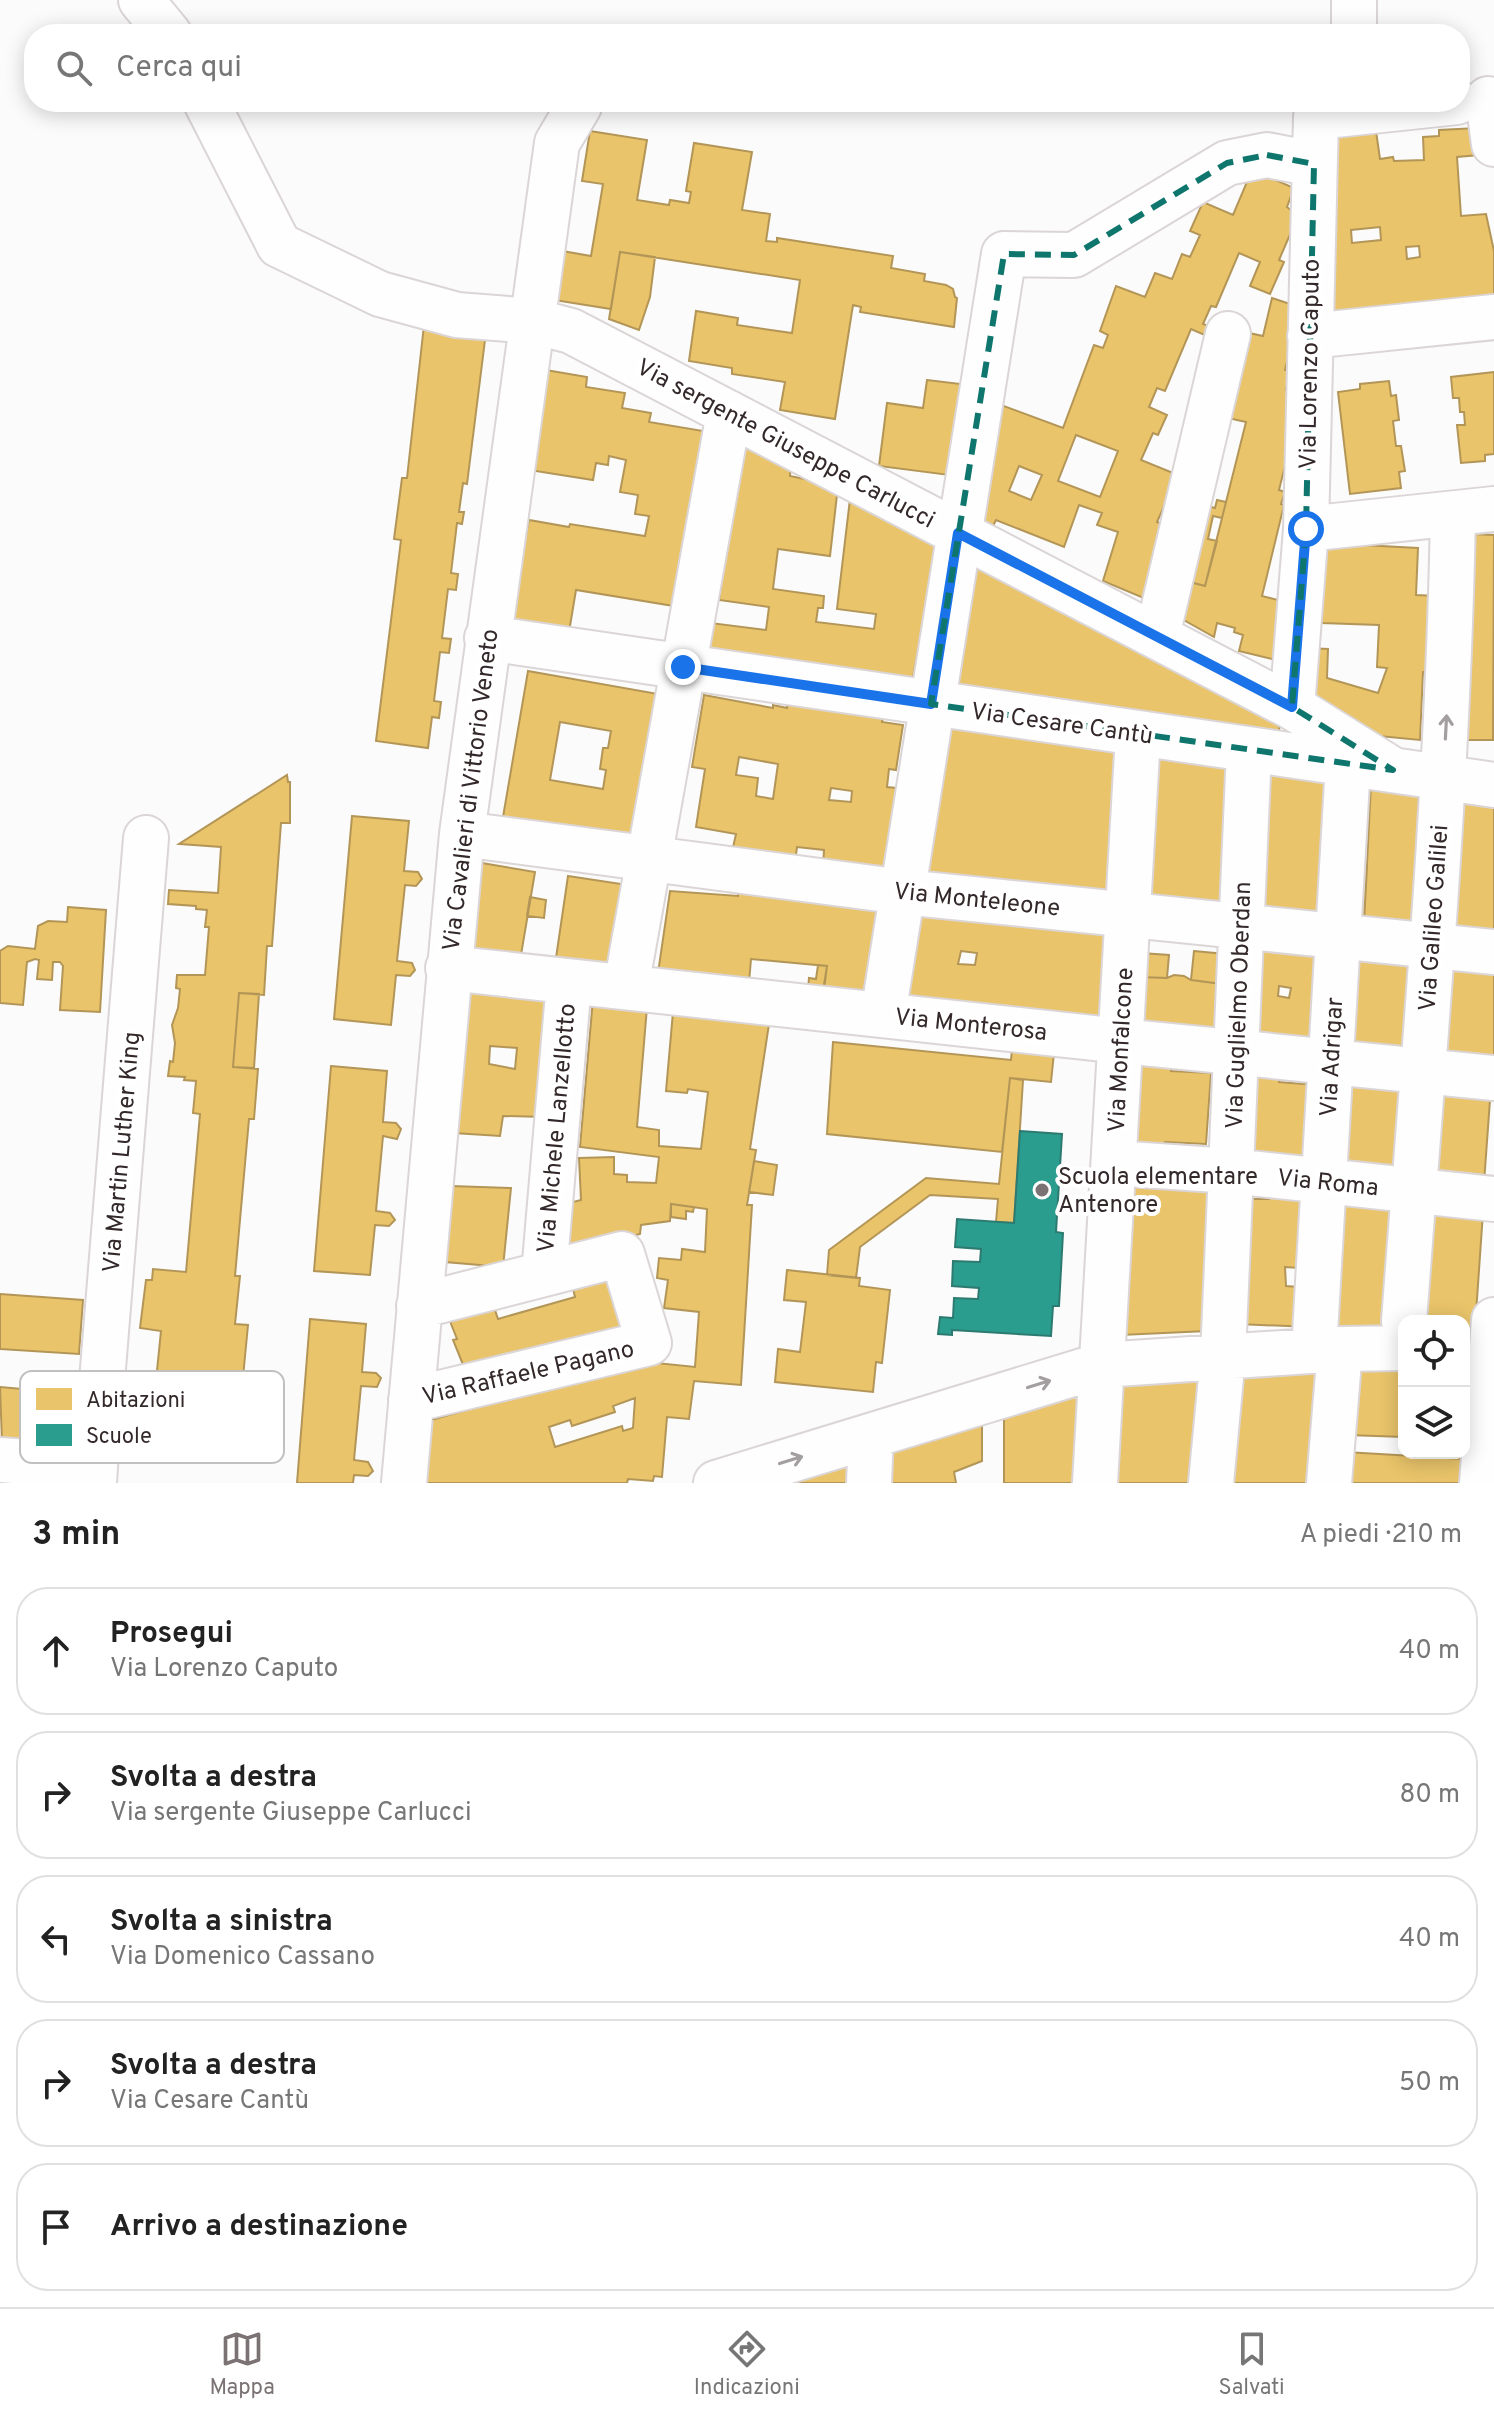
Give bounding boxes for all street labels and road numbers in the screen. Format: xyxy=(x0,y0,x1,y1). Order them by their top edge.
street label: Via Lorenzo Caputo xyxy=(1294,258,1328,470)
street label: Via sergente Giuseppe Carlucci xyxy=(631,353,940,536)
street label: Via Cavalieri di Vittorio Veneto xyxy=(437,627,507,953)
street label: Via Cesare Cantù xyxy=(969,697,1155,753)
street label: Via Galileo Galilei xyxy=(1414,824,1456,1012)
street label: Via Monteleone xyxy=(892,877,1062,925)
street label: Via Guglielmo Oberdan xyxy=(1221,881,1259,1129)
street label: Via Monfalcone xyxy=(1103,967,1141,1133)
street label: Via Adrigar xyxy=(1315,996,1351,1118)
street label: Via Michele Lanzellotto xyxy=(532,1002,584,1254)
street label: Via Monterosa xyxy=(893,1003,1049,1049)
street label: Via Martin Luther King xyxy=(98,1030,148,1274)
street label: Via Roma xyxy=(1276,1164,1380,1204)
street label: Via Raffaele Pagano xyxy=(419,1335,637,1413)

